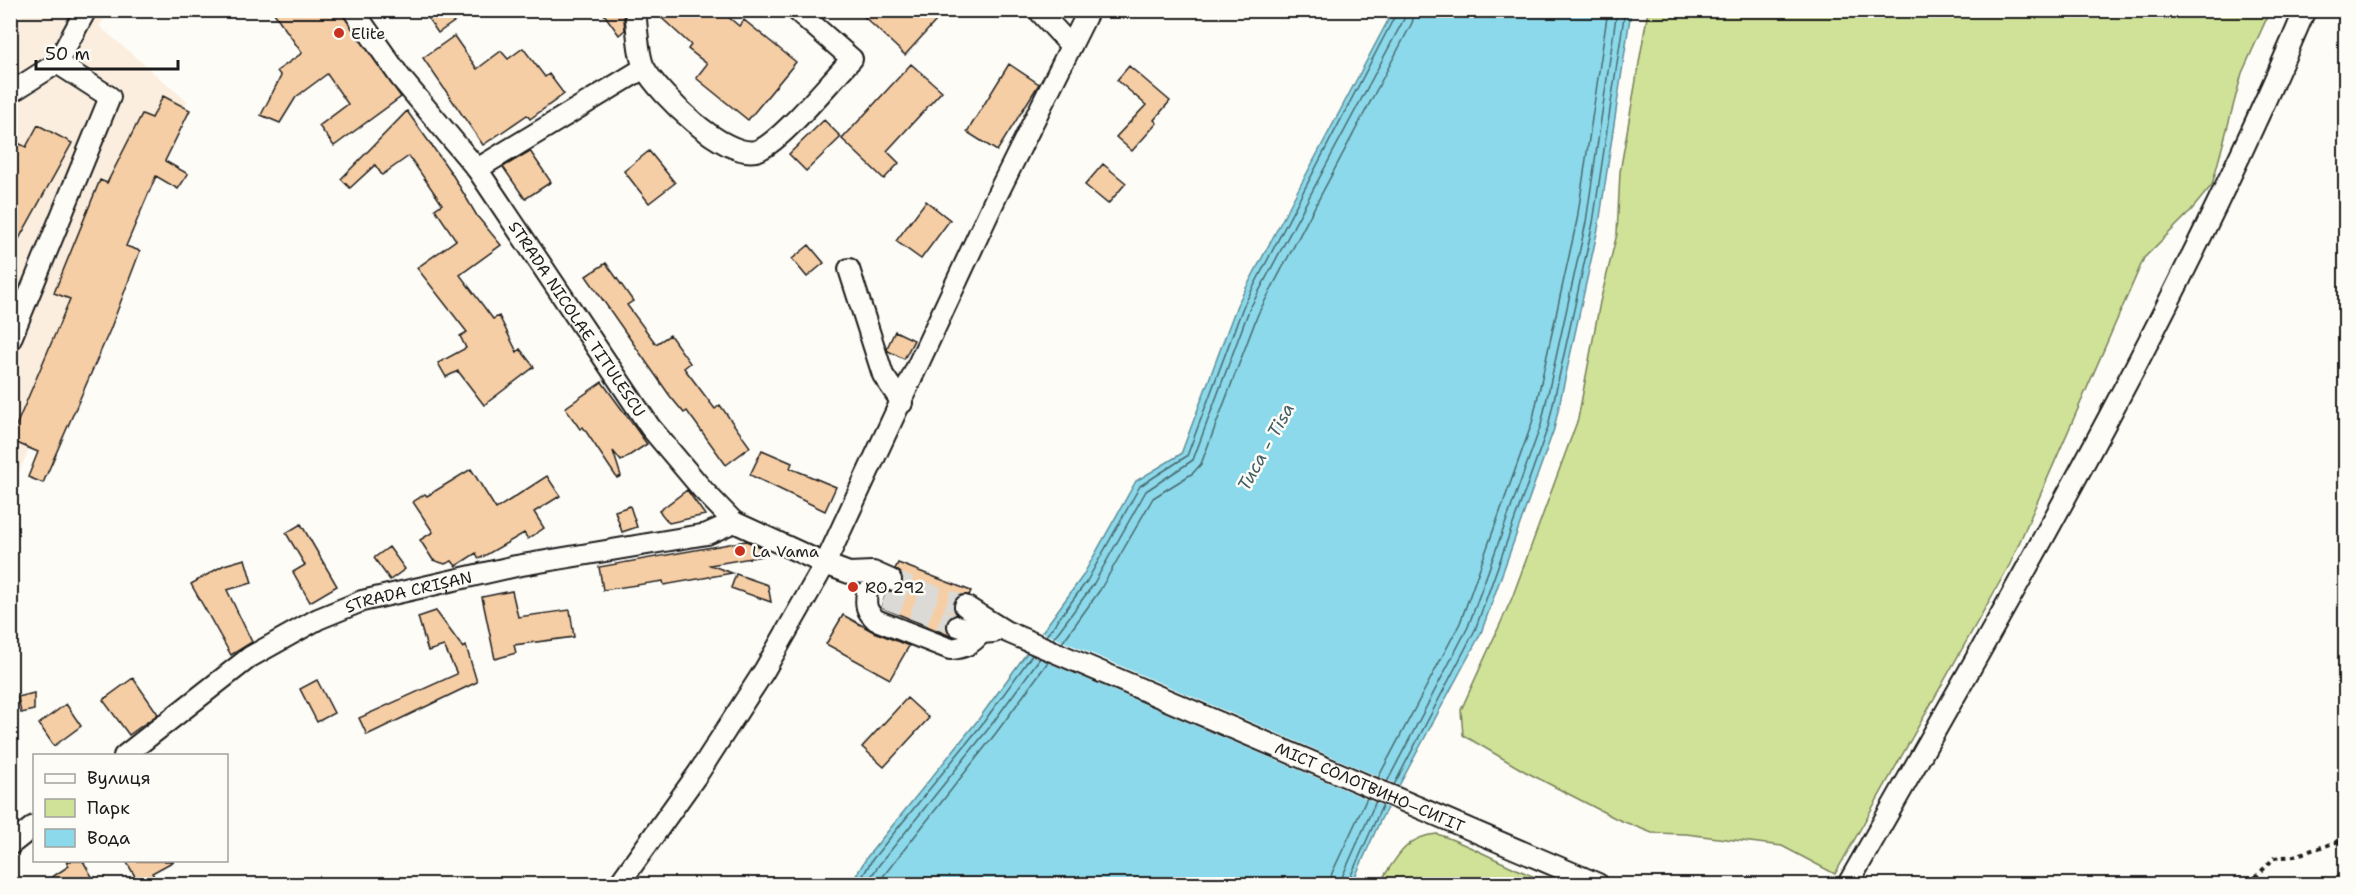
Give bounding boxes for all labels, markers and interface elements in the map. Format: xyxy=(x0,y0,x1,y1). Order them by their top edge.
place label: Elite xyxy=(351,23,385,44)
marker: Elite xyxy=(332,26,346,40)
scale bar xyxy=(36,33,178,71)
text: 50 m xyxy=(45,42,90,66)
street label: STRADA NICOLAE TITULESCU xyxy=(504,217,650,421)
water label: Тиса - Tisa xyxy=(1232,399,1300,495)
place label: La Vama xyxy=(752,541,819,562)
marker: La Vama xyxy=(733,544,747,558)
street label: STRADA CRIȘAN xyxy=(342,566,474,617)
place label: RO 292 xyxy=(865,577,925,598)
marker: RO 292 xyxy=(846,580,860,594)
street label: МІСТ СОЛОТВИНО–СИГІТ xyxy=(1272,737,1468,836)
legend xyxy=(33,754,228,862)
text: Вулиця xyxy=(87,766,151,790)
text: Парк xyxy=(87,796,130,820)
text: Вода xyxy=(87,826,130,850)

